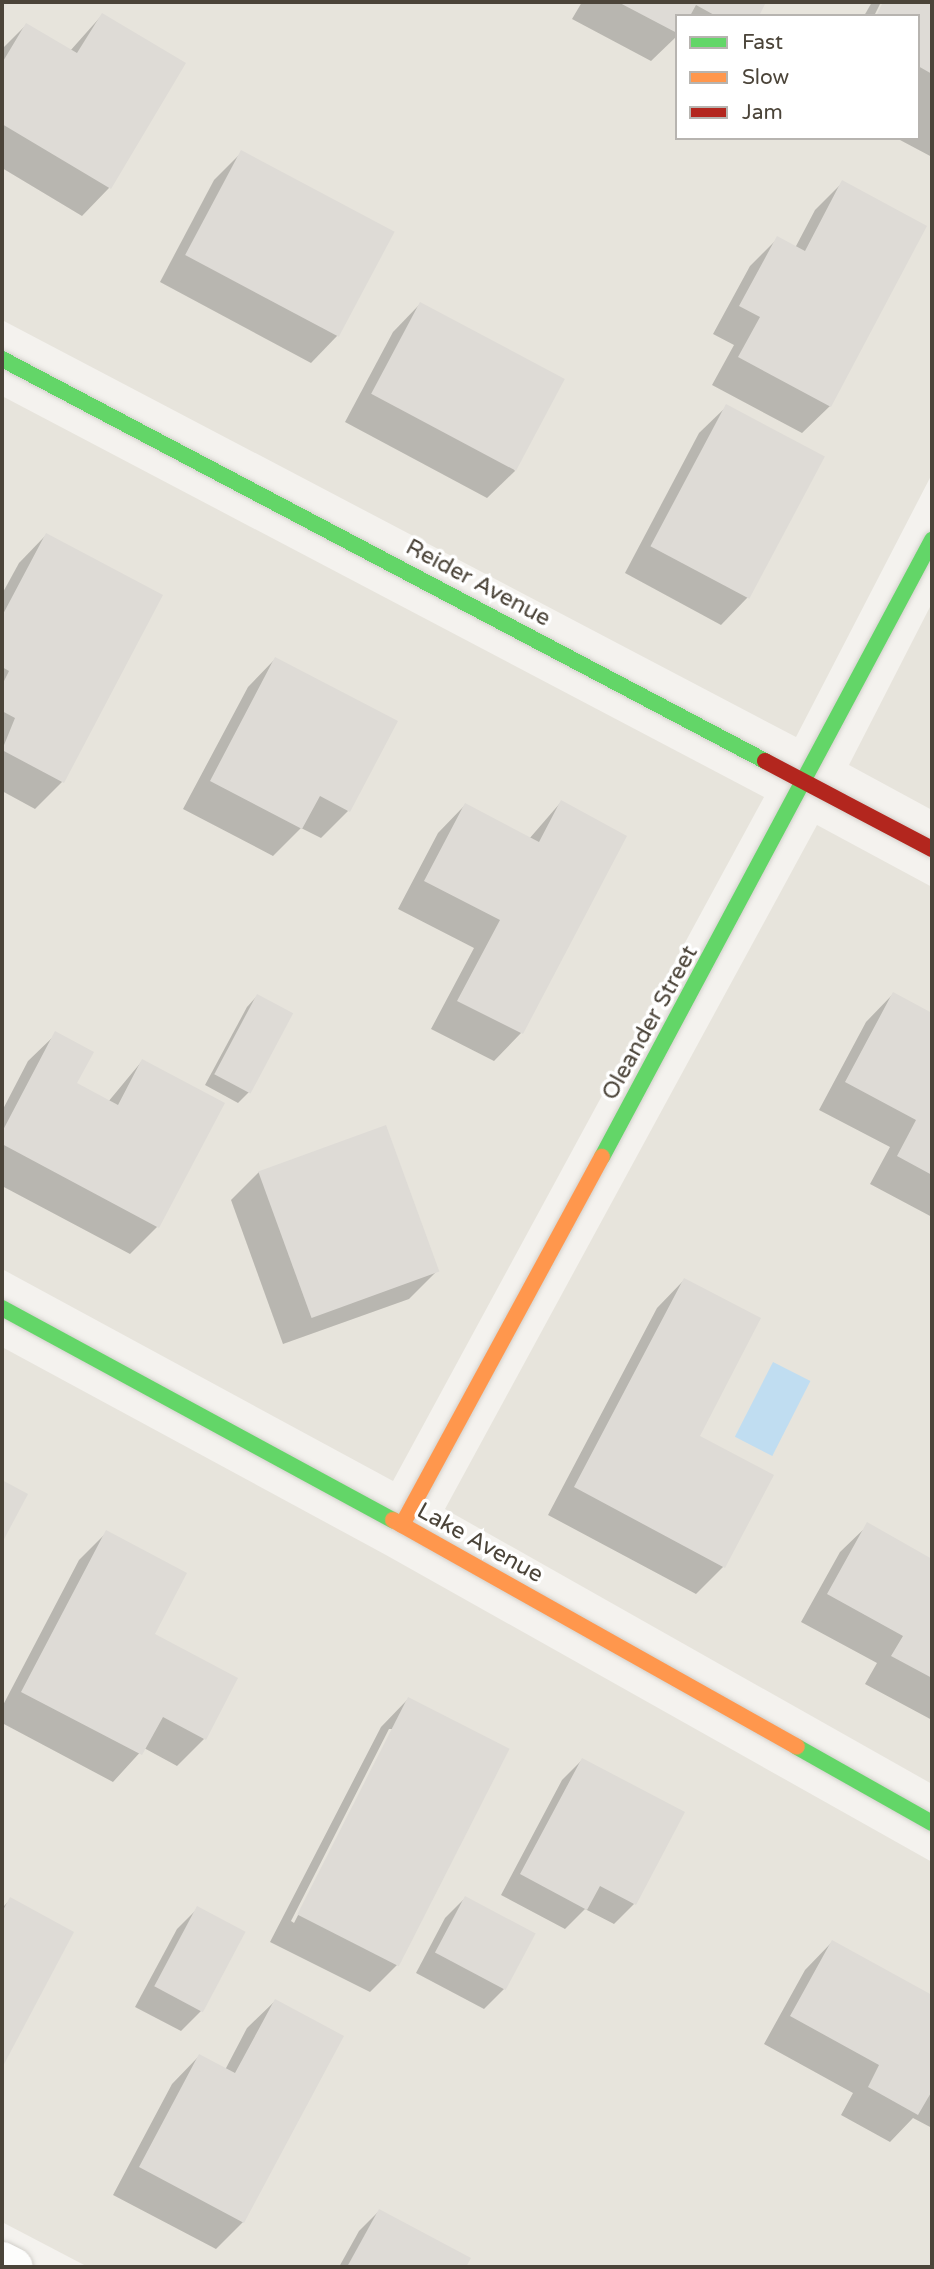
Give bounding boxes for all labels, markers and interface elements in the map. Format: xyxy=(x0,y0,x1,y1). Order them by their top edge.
legend xyxy=(675,14,920,140)
text: Fast xyxy=(742,30,783,55)
text: Slow xyxy=(742,65,789,90)
text: Jam xyxy=(742,100,783,125)
street label: Reider Avenue xyxy=(401,533,555,633)
street label: Oleander Street xyxy=(596,941,704,1105)
street label: Lake Avenue xyxy=(412,1497,548,1589)

